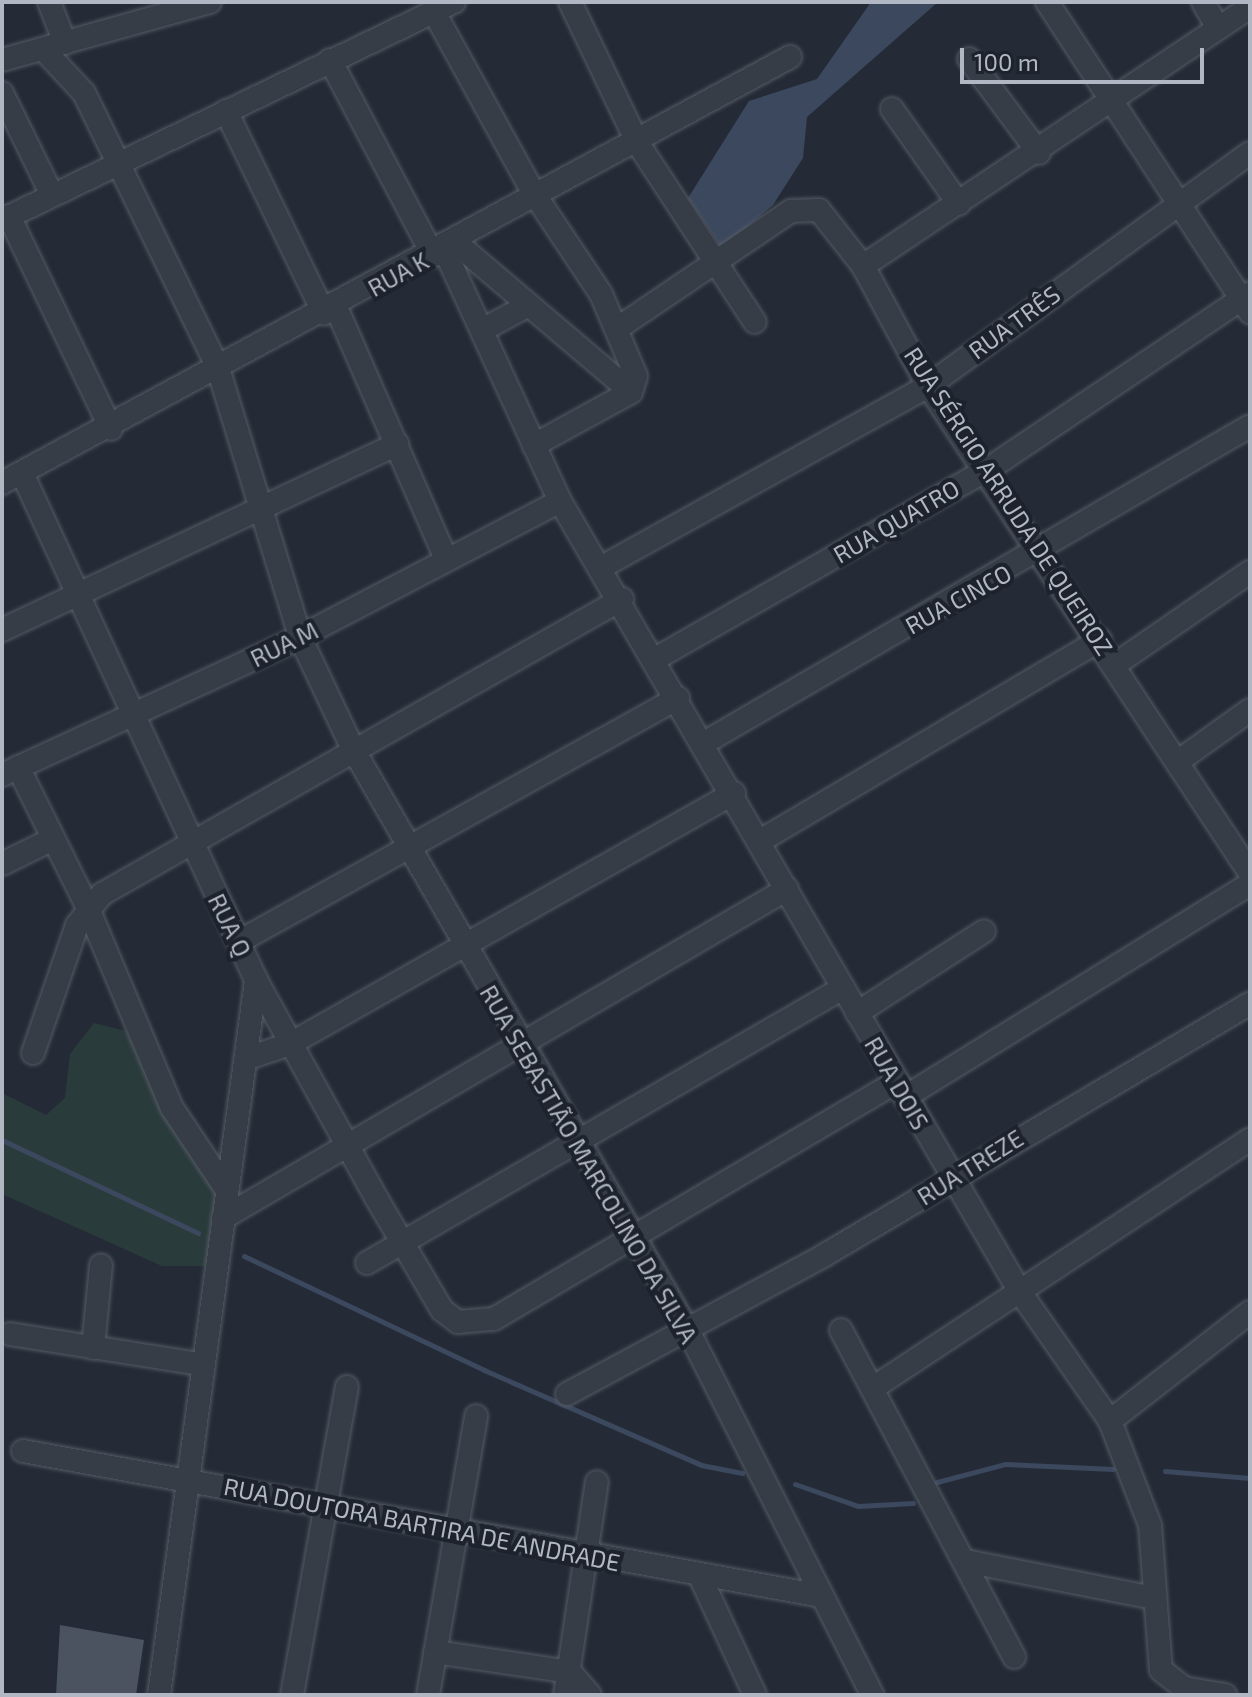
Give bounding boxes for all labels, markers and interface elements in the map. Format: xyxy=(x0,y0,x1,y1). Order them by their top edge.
scale bar xyxy=(964,32,1208,82)
text: 100 m xyxy=(974,47,1039,76)
street label: RUA K xyxy=(363,246,433,302)
street label: RUA TRÊS xyxy=(962,279,1066,365)
street label: RUA SÉRGIO ARRUDA DE QUEIROZ xyxy=(898,341,1120,661)
street label: RUA QUATRO xyxy=(828,473,964,569)
street label: RUA CINCO xyxy=(900,558,1016,640)
street label: RUA M xyxy=(245,615,323,673)
street label: RUA Q xyxy=(202,889,258,961)
street label: RUA SEBASTIÃO MARCOLINO DA SILVA xyxy=(474,979,704,1349)
street label: RUA DOIS xyxy=(859,1031,935,1135)
street label: RUA TREZE xyxy=(911,1123,1029,1211)
street label: RUA DOUTORA BARTIRA DE ANDRADE xyxy=(220,1471,624,1577)

